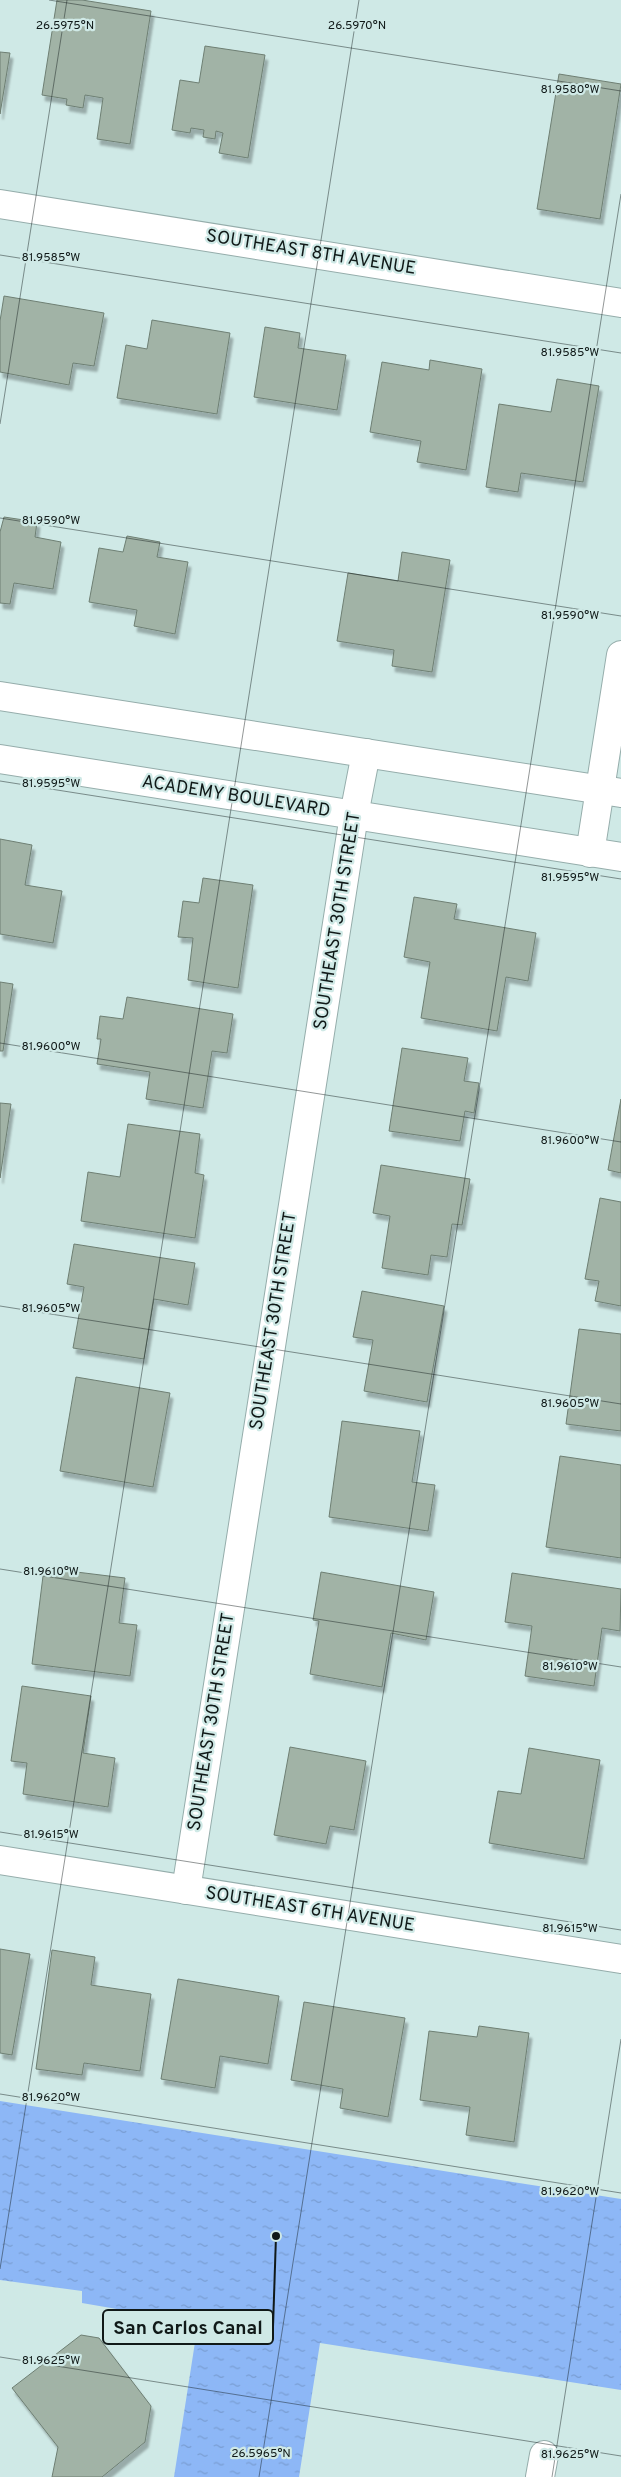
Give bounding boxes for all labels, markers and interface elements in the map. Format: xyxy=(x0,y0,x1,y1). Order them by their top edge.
text: 26.5975°N xyxy=(36,18,94,34)
text: 26.5970°N xyxy=(328,18,386,34)
text: 81.9580°W xyxy=(541,82,599,98)
street label: SOUTHEAST 8TH AVENUE xyxy=(204,225,418,281)
text: 81.9585°W xyxy=(22,250,80,266)
text: 81.9585°W xyxy=(541,345,599,361)
text: 81.9590°W xyxy=(22,513,80,529)
text: 81.9590°W xyxy=(541,608,599,624)
street label: ACADEMY BOULEVARD xyxy=(140,771,332,823)
text: 81.9595°W xyxy=(22,776,80,792)
street label: SOUTHEAST 30TH STREET xyxy=(309,810,367,1032)
text: 81.9595°W xyxy=(541,870,599,886)
text: 81.9600°W xyxy=(21,1039,81,1055)
text: 81.9600°W xyxy=(540,1133,600,1149)
street label: SOUTHEAST 30TH STREET xyxy=(245,1210,303,1432)
text: 81.9605°W xyxy=(22,1301,80,1317)
text: 81.9605°W xyxy=(541,1396,599,1412)
text: 81.9610°W xyxy=(23,1564,79,1580)
street label: SOUTHEAST 30TH STREET xyxy=(183,1611,241,1833)
text: 81.9610°W xyxy=(542,1659,598,1675)
text: 81.9615°W xyxy=(23,1827,79,1843)
street label: SOUTHEAST 6TH AVENUE xyxy=(204,1882,416,1938)
text: 81.9615°W xyxy=(542,1921,598,1937)
text: 81.9620°W xyxy=(22,2090,80,2106)
text: 81.9620°W xyxy=(541,2184,599,2200)
callout: San Carlos Canal xyxy=(103,2310,273,2344)
text: San Carlos Canal xyxy=(113,2317,263,2341)
text: 81.9625°W xyxy=(22,2353,80,2369)
text: 26.5965°N xyxy=(231,2446,291,2462)
text: 81.9625°W xyxy=(541,2447,599,2463)

